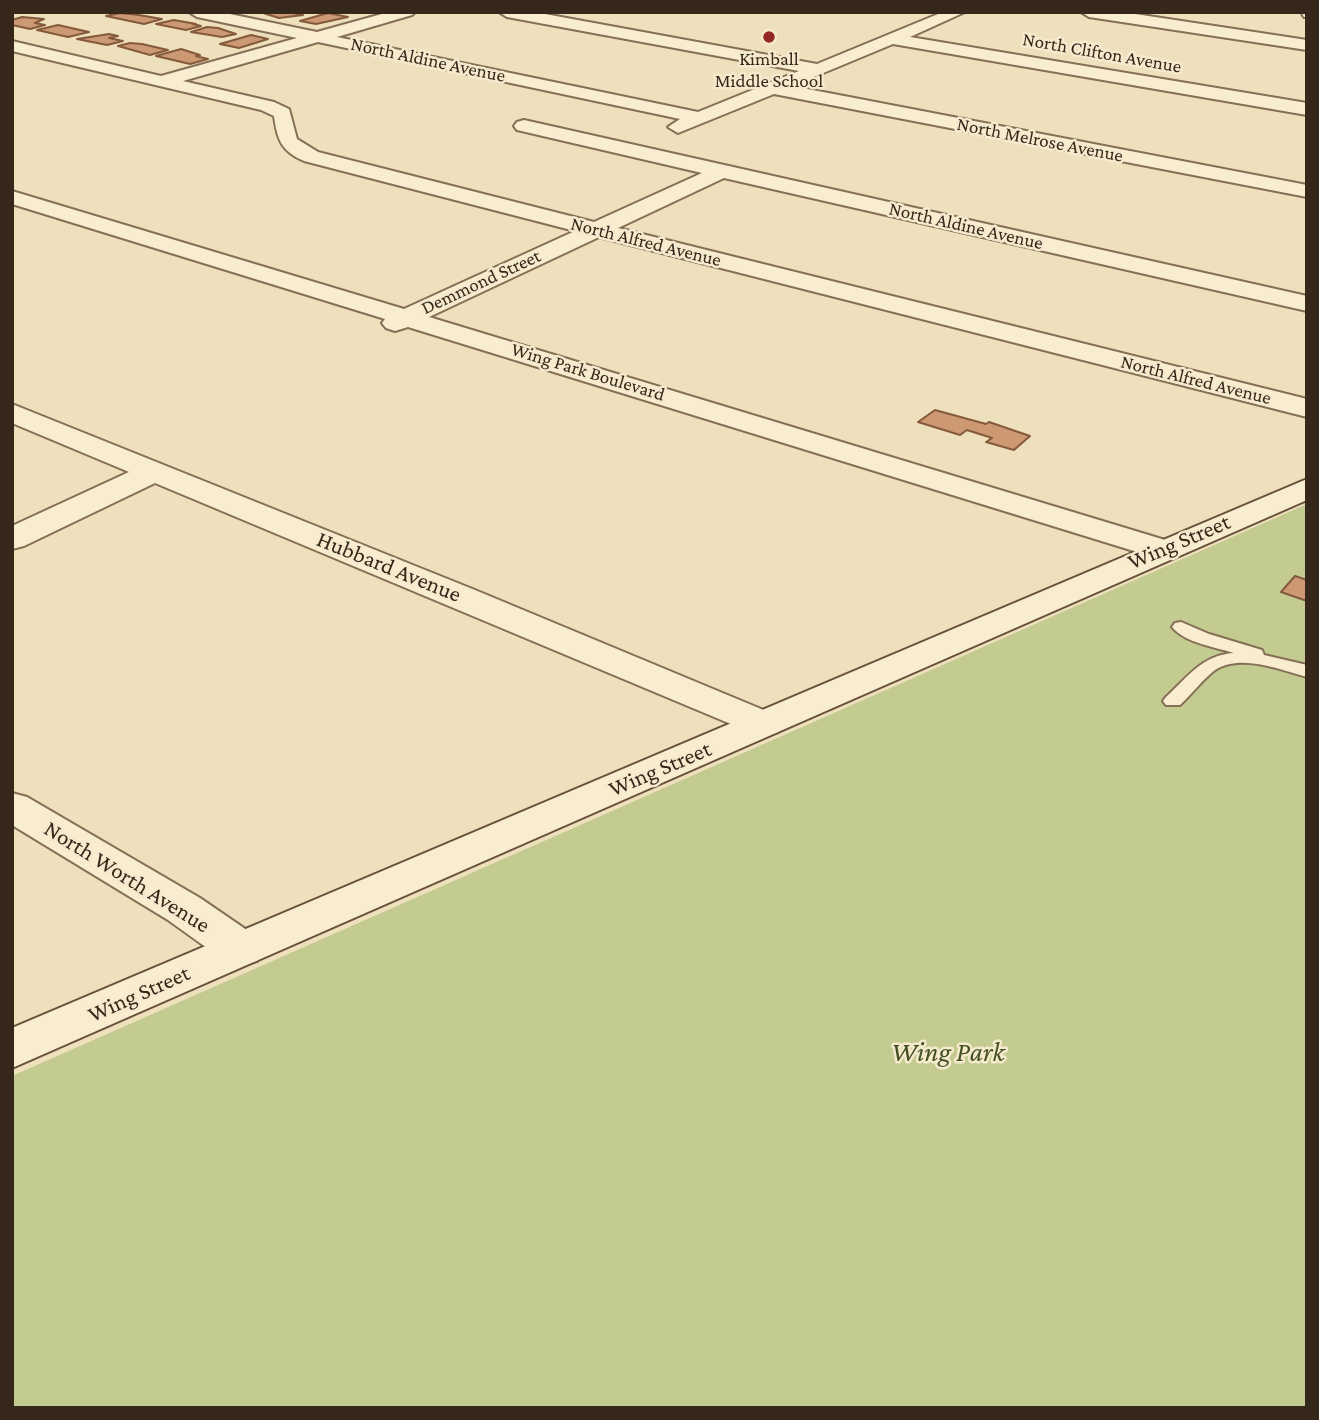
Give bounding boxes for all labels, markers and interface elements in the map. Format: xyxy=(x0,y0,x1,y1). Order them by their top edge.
street label: North Clifton Avenue xyxy=(1021,28,1183,78)
marker: Kimball Middle School xyxy=(761,29,777,45)
street label: North Aldine Avenue xyxy=(349,32,507,88)
place label: Kimball Middle School xyxy=(715,48,823,92)
street label: North Melrose Avenue xyxy=(955,113,1125,167)
street label: North Aldine Avenue xyxy=(887,197,1045,255)
street label: North Alfred Avenue xyxy=(568,212,724,272)
street label: Demmond Street xyxy=(418,244,544,320)
street label: Wing Park Boulevard xyxy=(508,338,668,406)
street label: North Alfred Avenue xyxy=(1118,350,1274,410)
street label: Wing Street xyxy=(1124,508,1234,576)
street label: Hubbard Avenue xyxy=(313,525,465,609)
street label: Wing Street xyxy=(605,735,715,803)
street label: North Worth Avenue xyxy=(39,815,215,939)
street label: Wing Street xyxy=(84,959,194,1029)
park label: Wing Park xyxy=(891,1035,1005,1069)

